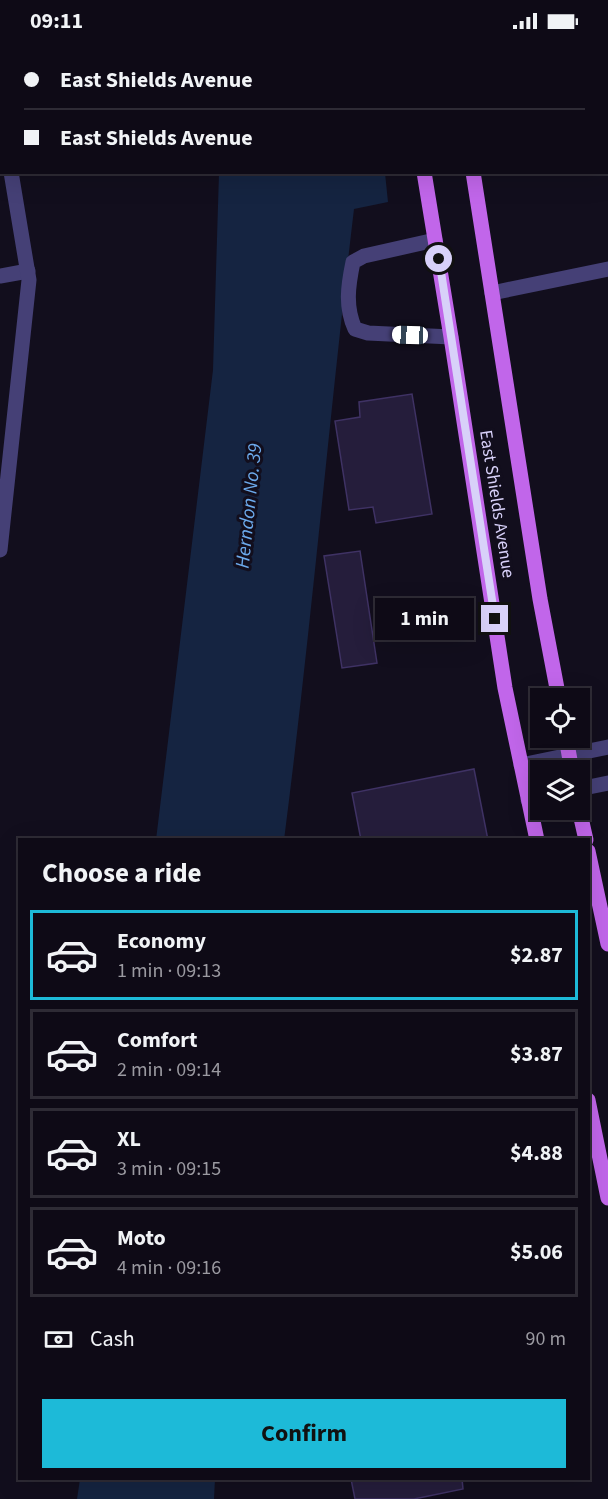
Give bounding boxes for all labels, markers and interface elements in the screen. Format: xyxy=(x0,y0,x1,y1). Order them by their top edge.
text: 09:11 xyxy=(30,5,83,37)
text: East Shields Avenue xyxy=(60,64,253,96)
text: East Shields Avenue xyxy=(60,122,253,154)
route start xyxy=(425,245,452,272)
car xyxy=(392,325,428,345)
street label: East Shields Avenue xyxy=(473,428,521,580)
water label: Herndon No. 39 xyxy=(229,442,270,570)
callout: 1 min xyxy=(375,598,474,640)
text: 1 min xyxy=(400,605,449,633)
route end xyxy=(481,605,508,632)
map controls xyxy=(530,688,590,820)
button: locate xyxy=(530,688,590,748)
button: layers xyxy=(530,760,590,820)
text: Choose a ride xyxy=(42,854,202,893)
text: Economy xyxy=(117,925,206,957)
icon: car xyxy=(45,928,99,982)
text: $2.87 xyxy=(510,939,563,971)
text: 1 min · 09:13 xyxy=(117,957,221,985)
text: Comfort xyxy=(117,1024,198,1056)
icon: car xyxy=(45,1027,99,1081)
text: $3.87 xyxy=(510,1038,563,1070)
text: 2 min · 09:14 xyxy=(117,1056,221,1084)
text: XL xyxy=(117,1123,141,1155)
icon: car xyxy=(45,1126,99,1180)
text: $4.88 xyxy=(510,1137,563,1169)
text: 3 min · 09:15 xyxy=(117,1155,221,1183)
text: Moto xyxy=(117,1222,166,1254)
icon: car xyxy=(45,1225,99,1279)
text: $5.06 xyxy=(510,1236,563,1268)
text: 4 min · 09:16 xyxy=(117,1254,221,1282)
icon: cash xyxy=(42,1323,75,1356)
text: Cash xyxy=(90,1323,135,1355)
text: 90 m xyxy=(526,1325,566,1353)
button: Confirm xyxy=(42,1399,566,1468)

